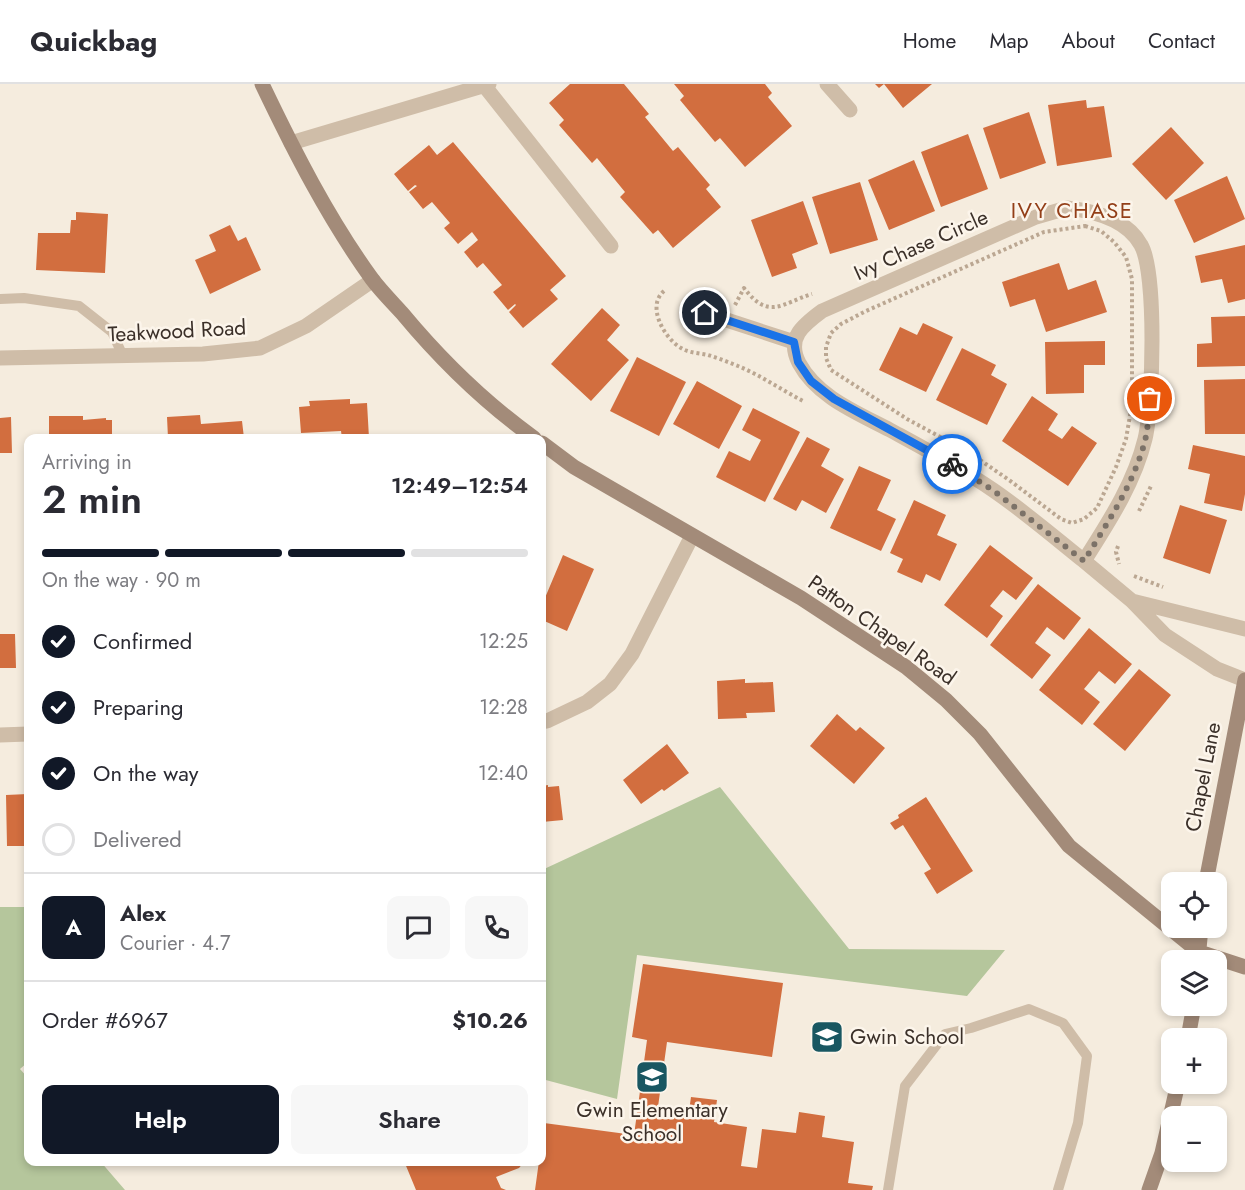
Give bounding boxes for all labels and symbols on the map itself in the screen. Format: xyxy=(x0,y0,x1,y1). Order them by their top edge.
district label: IVY CHASE xyxy=(1011,194,1133,226)
street label: Ivy Chase Circle xyxy=(849,202,993,288)
pin xyxy=(679,287,730,338)
street label: Teakwood Road xyxy=(107,312,247,350)
pin xyxy=(1124,373,1175,424)
courier xyxy=(922,434,982,494)
street label: Patton Chapel Road xyxy=(802,568,962,692)
street label: Chapel Lane xyxy=(1178,720,1228,834)
school or university icon: Gwin School xyxy=(809,1019,845,1055)
place label: Gwin School xyxy=(850,1022,964,1052)
school or university icon: Gwin Elementary School xyxy=(634,1059,670,1095)
place label: Gwin Elementary School xyxy=(576,1095,728,1149)

